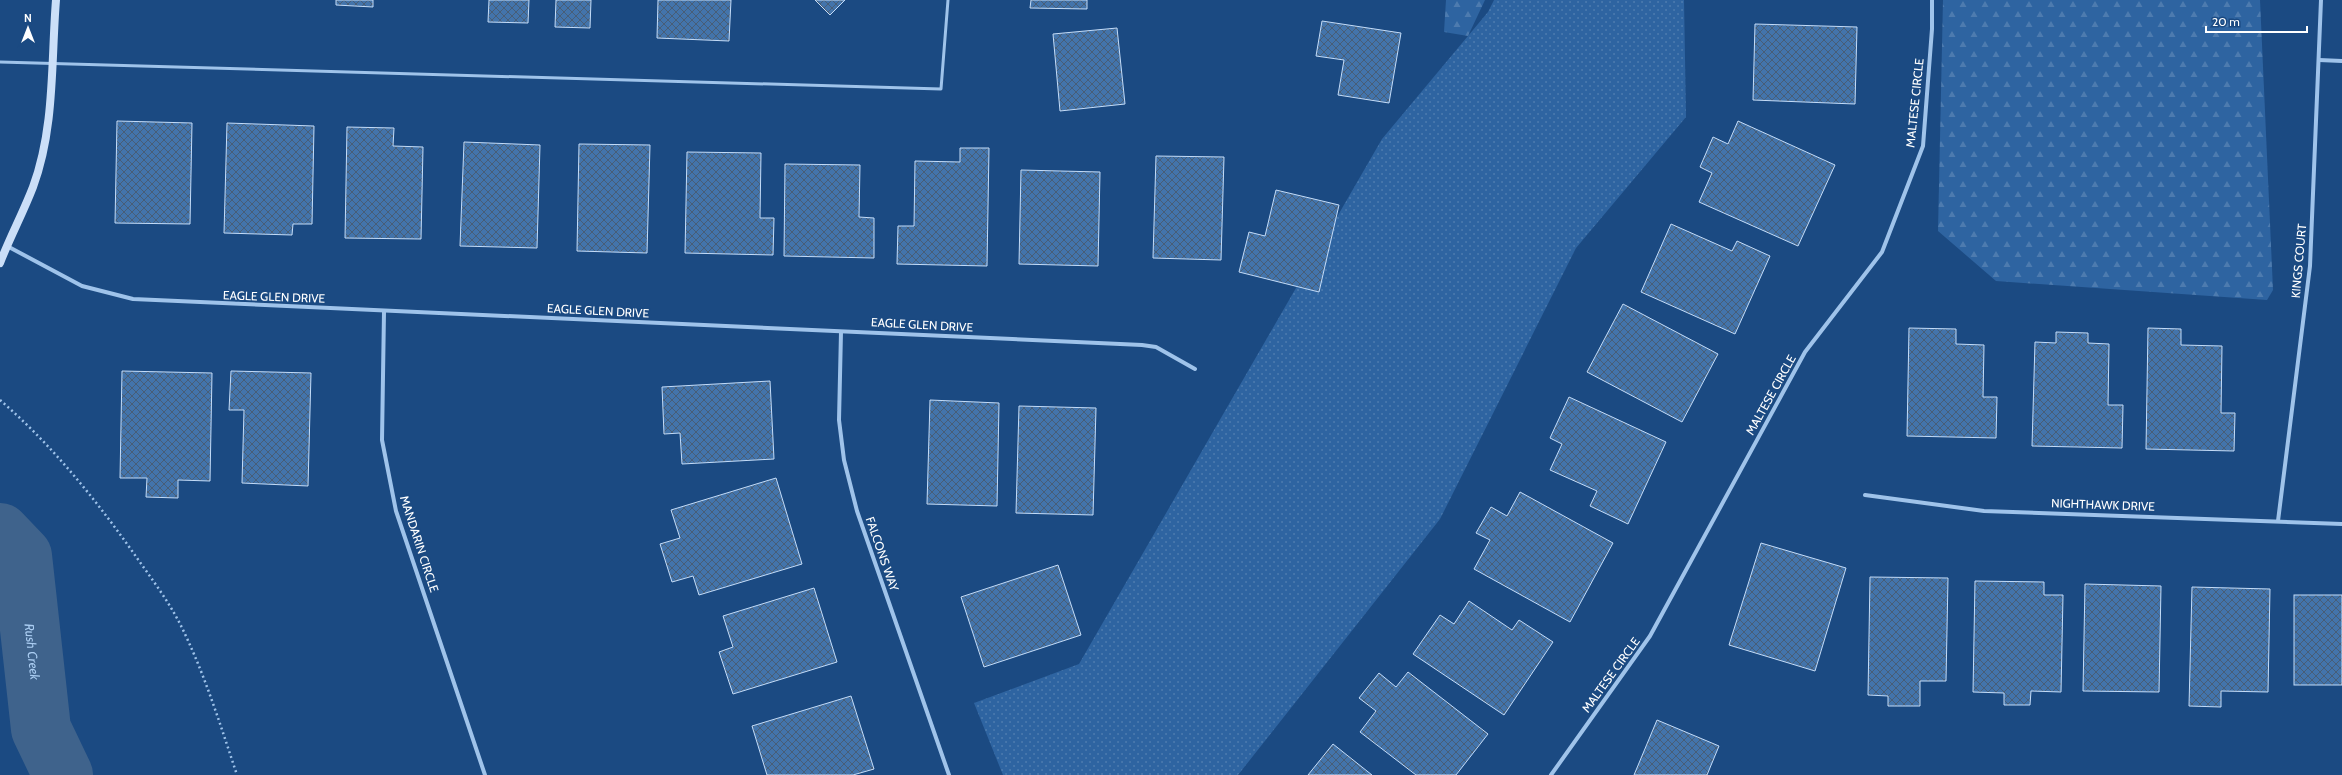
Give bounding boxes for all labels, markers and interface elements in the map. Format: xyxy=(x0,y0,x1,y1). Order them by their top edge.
north arrow xyxy=(8,8,48,48)
scale bar xyxy=(2206,8,2307,34)
text: N xyxy=(24,11,32,25)
text: 20 m xyxy=(2212,14,2240,29)
street label: MALTESE CIRCLE xyxy=(1902,57,1927,148)
street label: KINGS COURT xyxy=(2288,222,2309,299)
street label: EAGLE GLEN DRIVE xyxy=(223,287,326,306)
street label: EAGLE GLEN DRIVE xyxy=(547,300,650,321)
street label: EAGLE GLEN DRIVE xyxy=(871,314,974,335)
street label: MALTESE CIRCLE xyxy=(1742,352,1799,438)
street label: MANDARIN CIRCLE xyxy=(397,494,442,594)
street label: NIGHTHAWK DRIVE xyxy=(2051,495,2155,514)
street label: FALCONS WAY xyxy=(863,515,902,593)
water label: Rush Creek xyxy=(21,623,44,681)
street label: MALTESE CIRCLE xyxy=(1578,634,1643,715)

